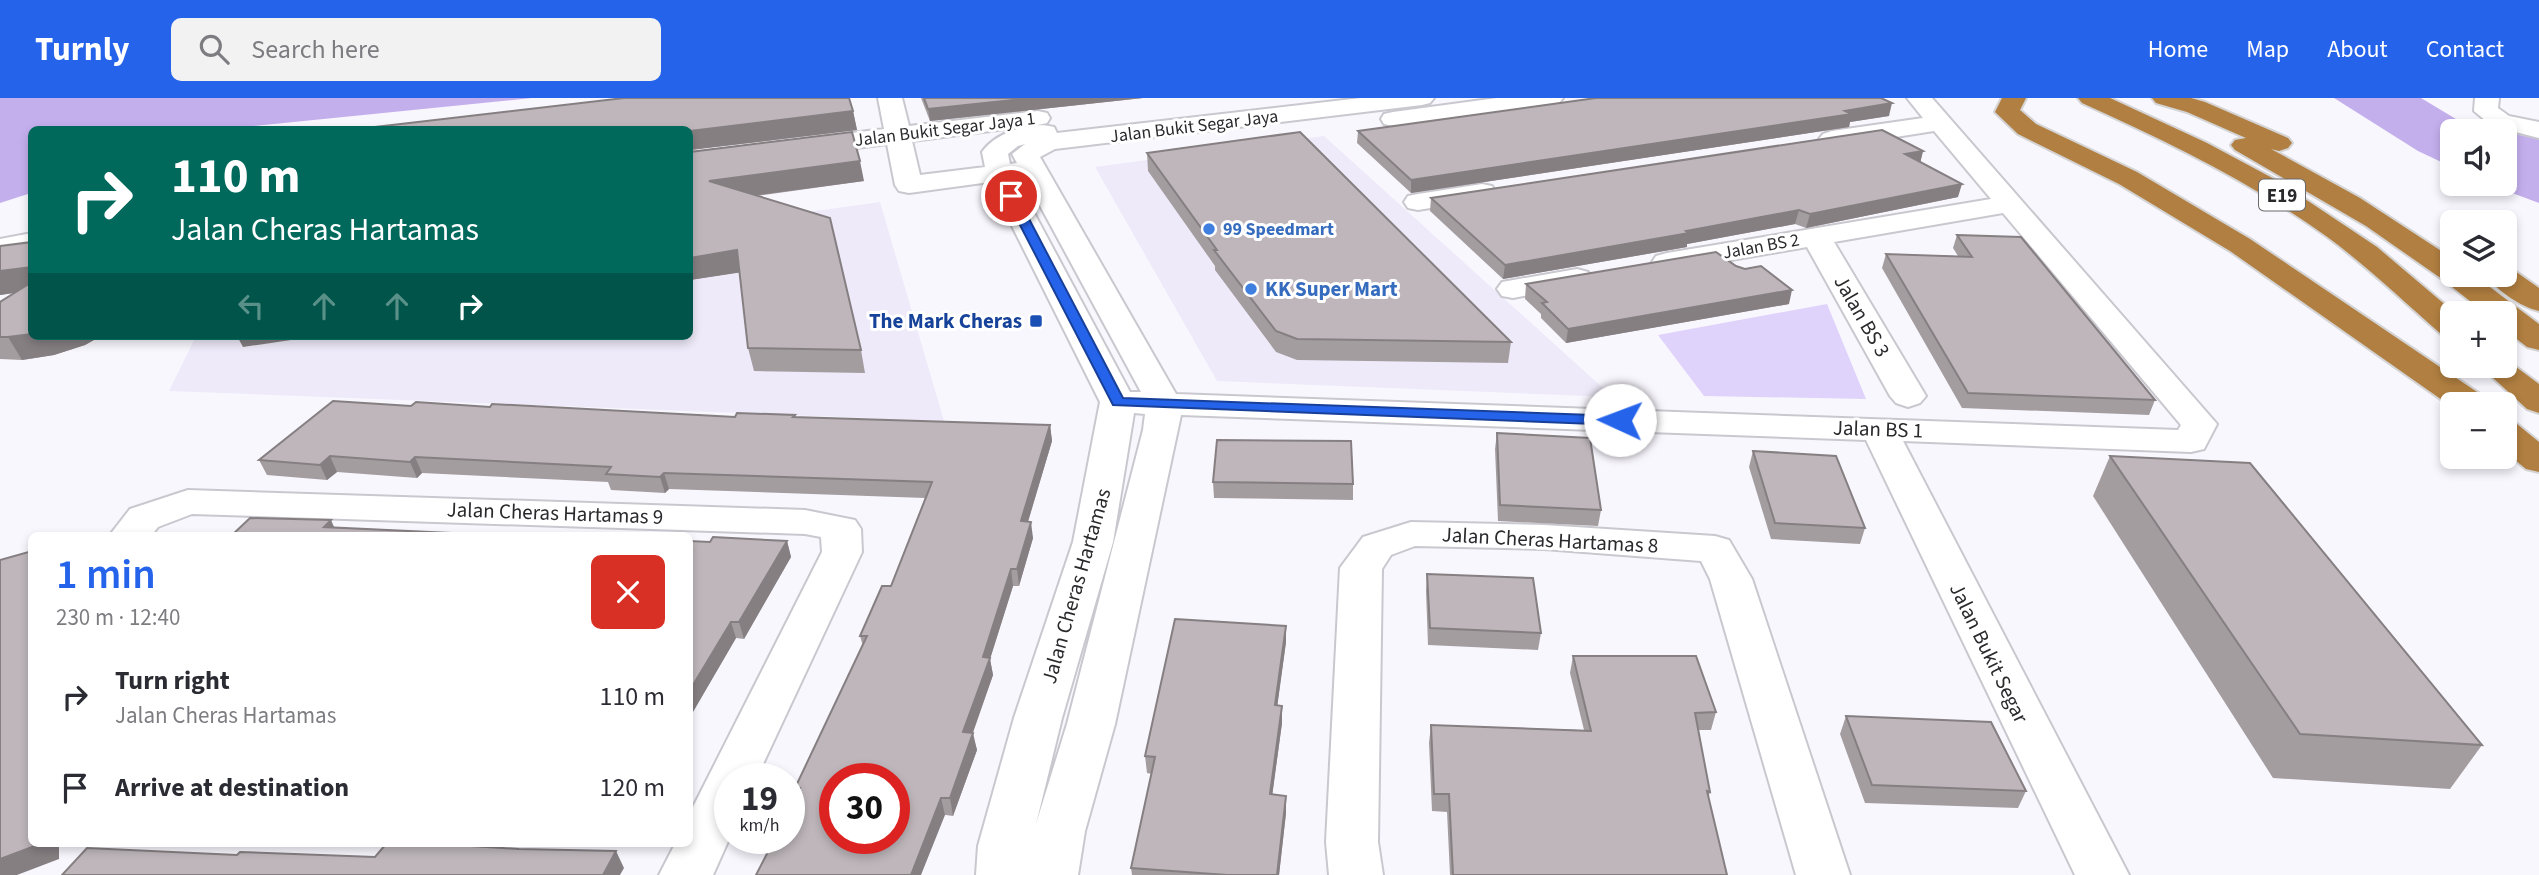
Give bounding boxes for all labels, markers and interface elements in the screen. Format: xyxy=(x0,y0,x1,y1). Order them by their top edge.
search box xyxy=(171,18,661,81)
text: Turnly xyxy=(35,26,129,73)
icon: search xyxy=(195,30,233,68)
text: Search here xyxy=(251,31,380,68)
text: Home xyxy=(2148,32,2208,67)
text: Map xyxy=(2246,32,2289,67)
text: About xyxy=(2327,32,2388,67)
text: Contact xyxy=(2426,32,2504,67)
street label: Jalan Bukit Segar Jaya xyxy=(1109,104,1279,149)
street label: Jalan Bukit Segar Jaya 1 xyxy=(853,106,1037,153)
map controls xyxy=(2440,119,2517,469)
button: sound xyxy=(2440,119,2517,196)
text: 110 m xyxy=(171,142,300,212)
icon: right xyxy=(56,154,147,245)
pin xyxy=(981,166,1041,226)
icon: arrive xyxy=(992,177,1030,215)
road number: E19 xyxy=(2259,180,2305,211)
text: Jalan Cheras Hartamas xyxy=(171,207,479,253)
button: layers xyxy=(2440,210,2517,287)
place label: 99 Speedmart xyxy=(1223,217,1334,242)
marker: 99 Speedmart xyxy=(1201,221,1217,237)
street label: Jalan BS 2 xyxy=(1721,227,1801,266)
street label: Jalan BS 3 xyxy=(1826,269,1898,363)
place label: KK Super Mart xyxy=(1265,274,1398,304)
marker: KK Super Mart xyxy=(1243,281,1259,297)
icon: left xyxy=(232,287,270,325)
icon: ahead xyxy=(305,287,343,325)
icon: ahead xyxy=(378,287,416,325)
icon: right xyxy=(451,287,489,325)
button: + xyxy=(2440,301,2517,378)
place label: The Mark Cheras xyxy=(869,306,1022,336)
marker: The Mark Cheras xyxy=(1028,313,1044,329)
position arrow xyxy=(1583,383,1657,457)
button: − xyxy=(2440,392,2517,469)
street label: Jalan BS 1 xyxy=(1832,412,1924,446)
street label: Jalan Cheras Hartamas xyxy=(1034,485,1118,687)
street label: Jalan Cheras Hartamas 9 xyxy=(446,494,664,532)
street label: Jalan Cheras Hartamas 8 xyxy=(1441,519,1659,561)
text: 1 min xyxy=(56,545,156,605)
button: close xyxy=(591,555,665,629)
street label: Jalan Bukit Segar xyxy=(1942,578,2036,729)
text: 230 m · 12:40 xyxy=(56,601,180,634)
text: Turn right xyxy=(115,662,230,699)
icon: right xyxy=(56,678,94,716)
text: 110 m xyxy=(599,678,665,715)
text: Jalan Cheras Hartamas xyxy=(115,699,336,732)
speed limit sign: 30 xyxy=(819,763,910,854)
icon: arrive xyxy=(56,769,94,807)
text: Arrive at destination xyxy=(115,769,349,806)
text: 120 m xyxy=(599,769,665,806)
text: 19 xyxy=(741,774,778,824)
text: km/h xyxy=(740,813,779,838)

